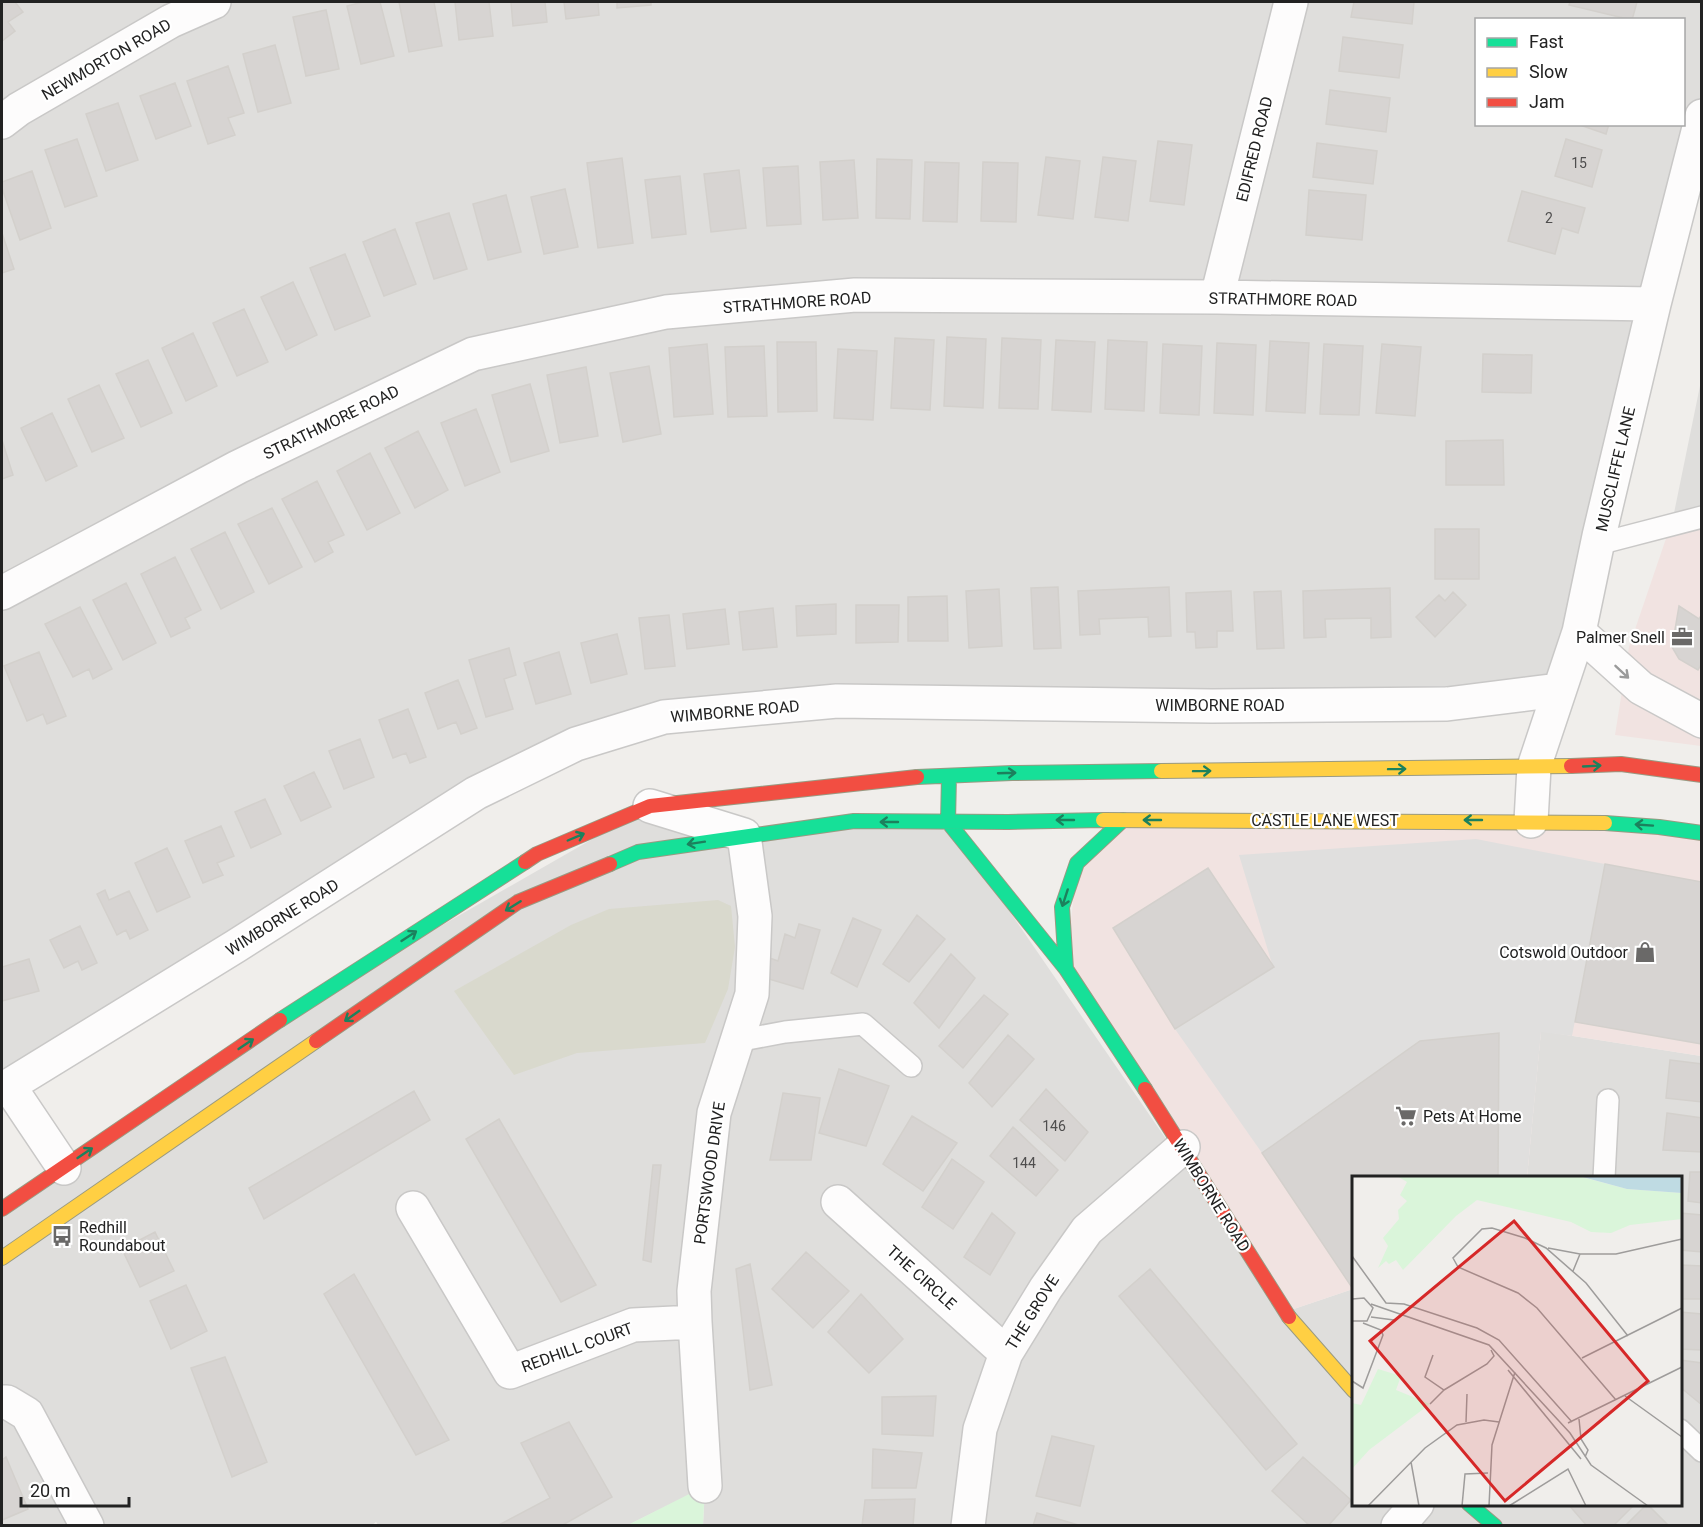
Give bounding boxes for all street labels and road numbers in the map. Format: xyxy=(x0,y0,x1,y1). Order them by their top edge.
street label: NEWMORTON ROAD xyxy=(38,15,174,104)
street label: EDIFRED ROAD xyxy=(1232,94,1277,204)
street label: STRATHMORE ROAD xyxy=(722,288,872,317)
street label: STRATHMORE ROAD xyxy=(1208,289,1358,310)
street label: STRATHMORE ROAD xyxy=(260,381,402,464)
street label: MUSCLIFFE LANE xyxy=(1592,405,1639,533)
street label: WIMBORNE ROAD xyxy=(670,696,800,727)
street label: WIMBORNE ROAD xyxy=(1155,696,1285,715)
street label: CASTLE LANE WEST xyxy=(1251,811,1399,830)
street label: WIMBORNE ROAD xyxy=(222,875,342,960)
street label: PORTSWOOD DRIVE xyxy=(690,1100,729,1246)
street label: WIMBORNE ROAD xyxy=(1169,1135,1254,1255)
street label: THE CIRCLE xyxy=(883,1241,960,1313)
street label: THE GROVE xyxy=(1002,1271,1063,1353)
street label: REDHILL COURT xyxy=(519,1318,636,1376)

